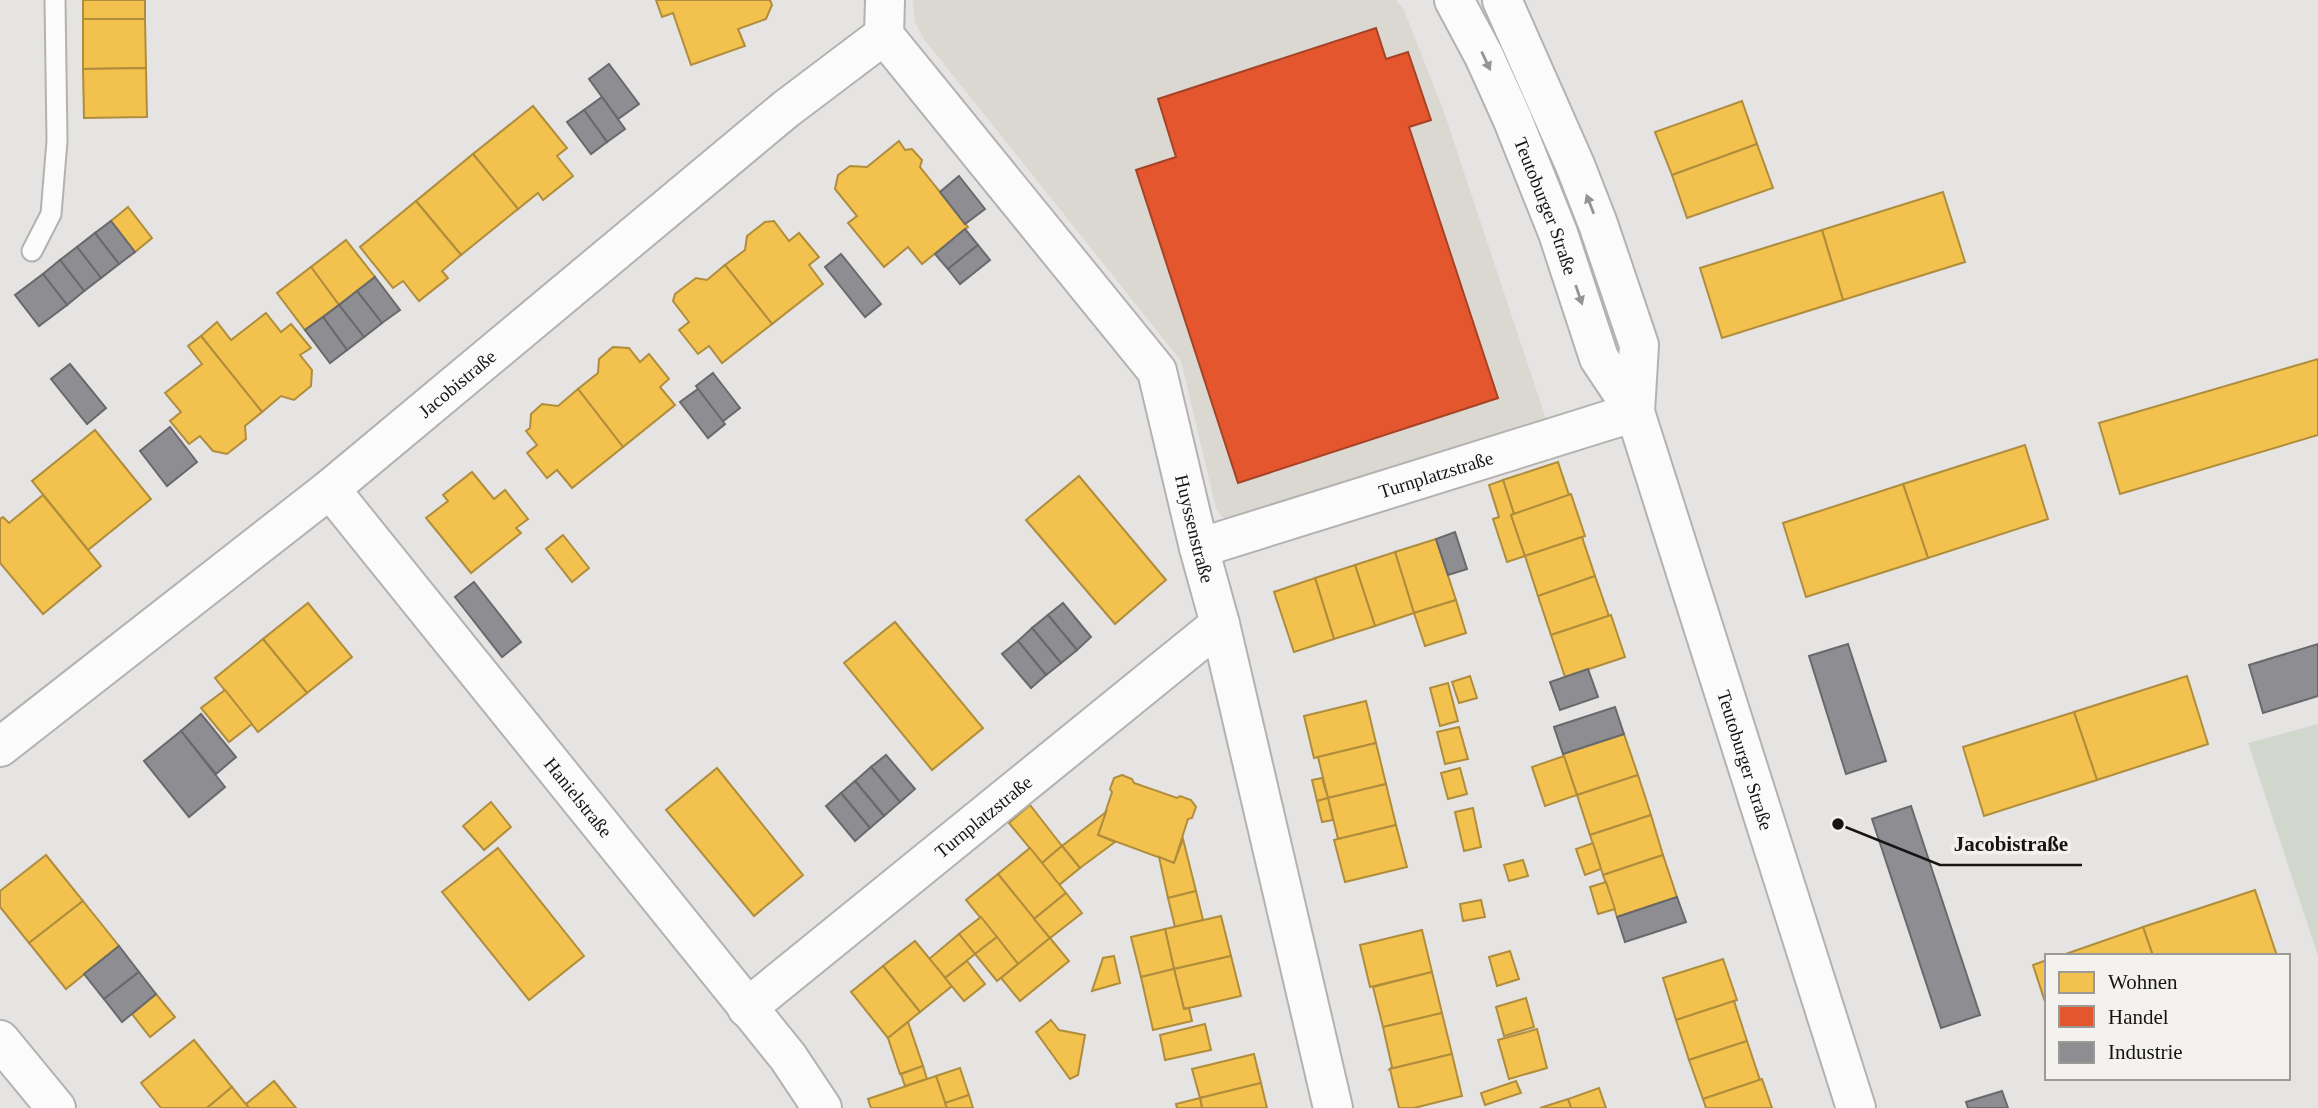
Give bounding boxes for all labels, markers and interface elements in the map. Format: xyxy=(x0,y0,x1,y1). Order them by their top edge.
one-way arrow xyxy=(1481,50,1492,71)
street label: Teutoburger Straße xyxy=(1510,134,1581,278)
one-way arrow xyxy=(1585,194,1596,215)
one-way arrow xyxy=(1574,284,1585,305)
street label: Jacobistraße xyxy=(414,346,500,422)
street label: Turnplatzstraße xyxy=(1376,447,1496,502)
street label: Huyssenstraße xyxy=(1171,472,1218,585)
street label: Teutoburger Straße xyxy=(1713,688,1777,833)
street label: Hanielstraße xyxy=(540,754,617,842)
street label: Turnplatzstraße xyxy=(931,771,1036,862)
callout: Jacobistraße xyxy=(1940,823,2082,865)
text: Jacobistraße xyxy=(1954,832,2068,856)
legend xyxy=(2045,954,2290,1080)
text: Wohnen xyxy=(2108,970,2178,994)
text: Handel xyxy=(2108,1005,2169,1029)
text: Industrie xyxy=(2108,1040,2183,1064)

